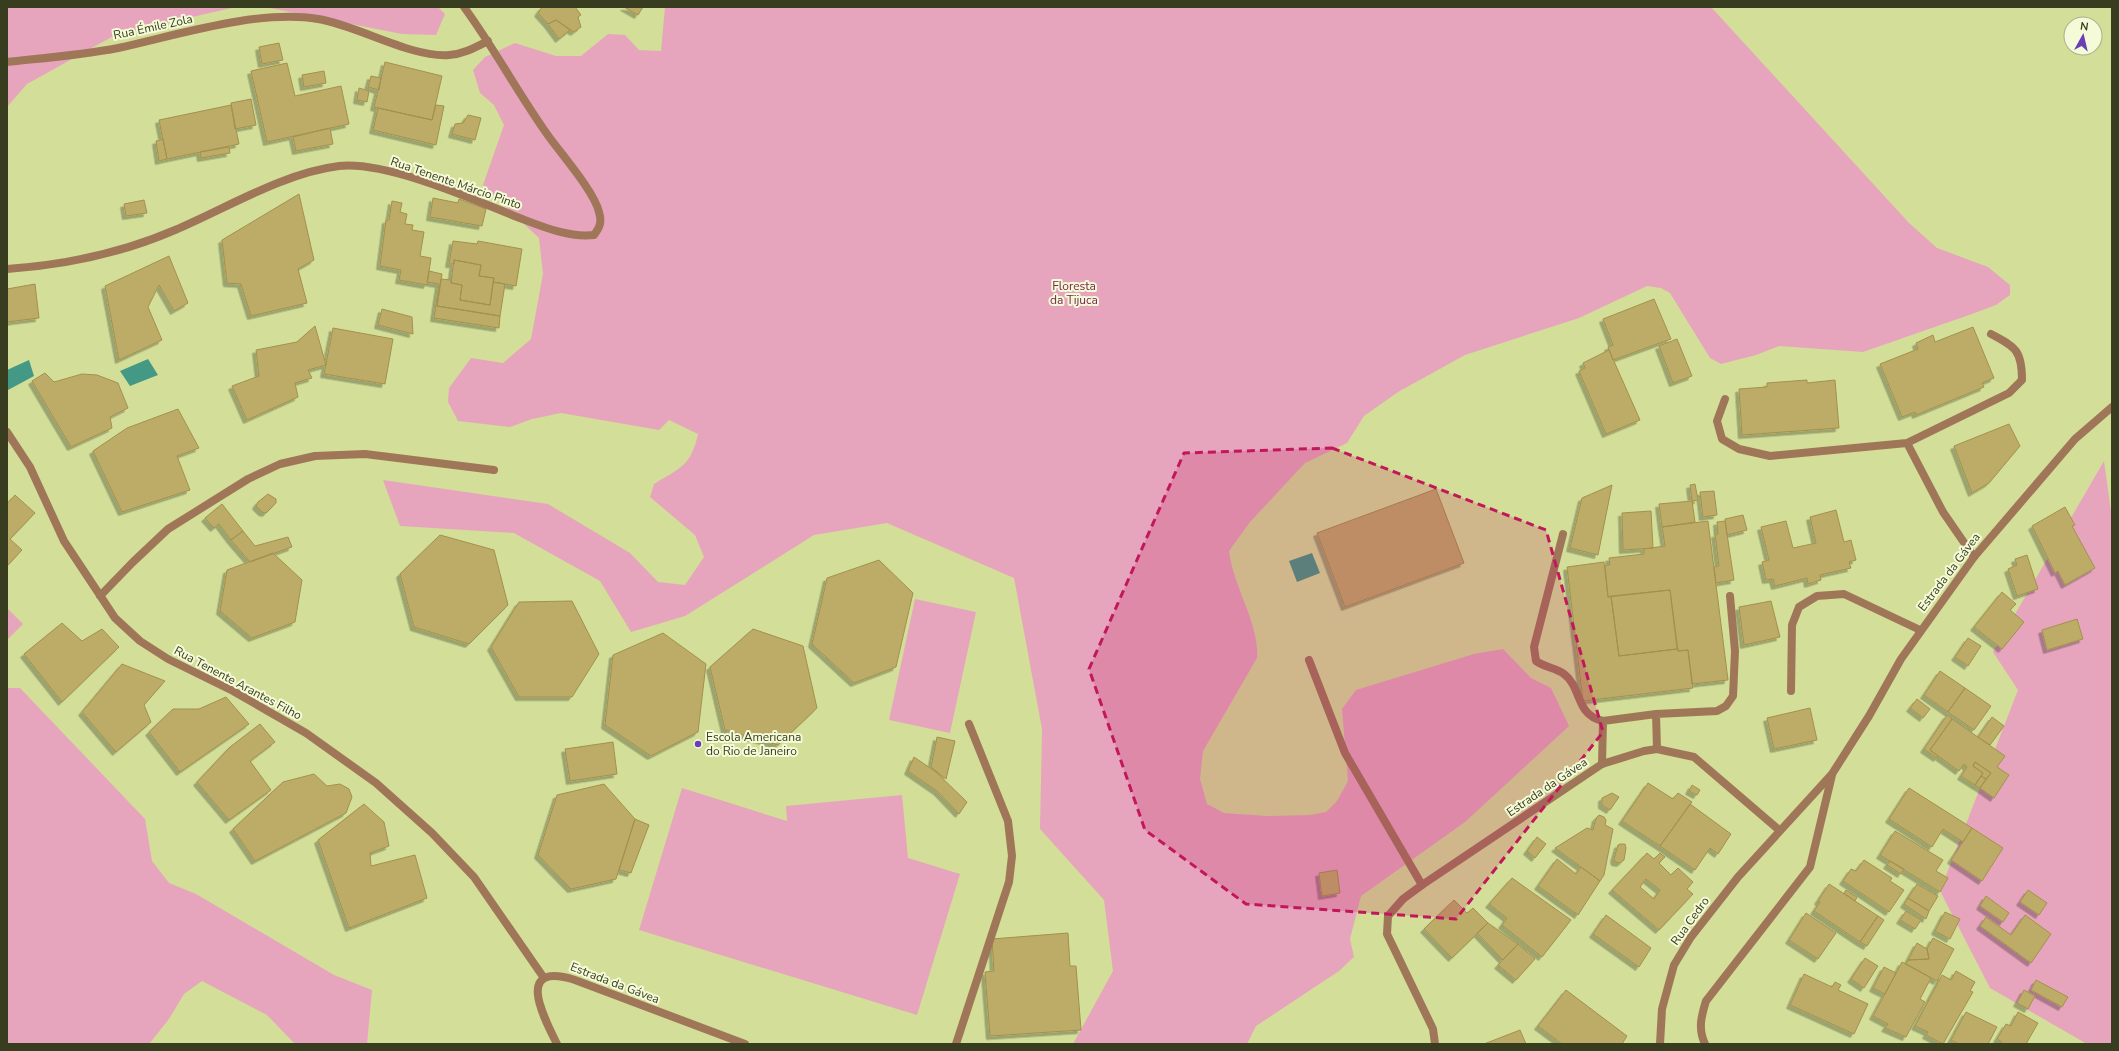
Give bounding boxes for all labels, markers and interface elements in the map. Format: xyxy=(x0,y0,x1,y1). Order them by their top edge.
street label: Rua Émile Zola xyxy=(112,11,194,43)
north arrow xyxy=(2063,16,2103,56)
text: N xyxy=(2079,19,2089,35)
street label: Rua Tenente Márcio Pinto xyxy=(388,153,524,213)
park label: Floresta da Tijuca xyxy=(1050,278,1098,308)
street label: Estrada da Gávea xyxy=(1914,530,1984,614)
street label: Rua Tenente Arantes Filho xyxy=(171,642,305,724)
place label: Escola Americana do Rio de Janeiro xyxy=(706,729,801,759)
marker: Escola Americana do Rio de Janeiro xyxy=(693,739,703,749)
street label: Estrada da Gávea xyxy=(1503,754,1591,820)
street label: Rua Cedro xyxy=(1667,893,1713,948)
street label: Estrada da Gávea xyxy=(568,959,662,1007)

